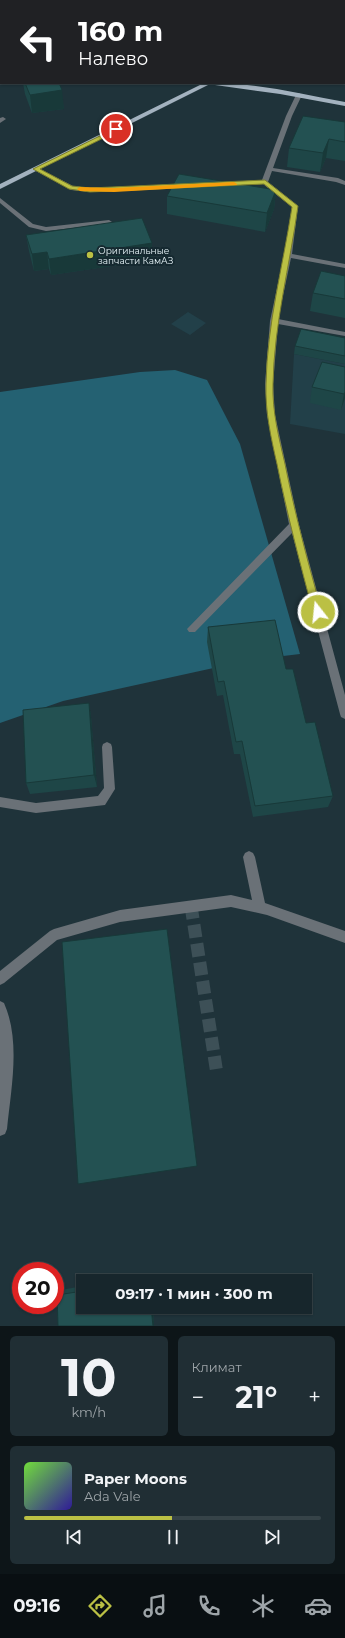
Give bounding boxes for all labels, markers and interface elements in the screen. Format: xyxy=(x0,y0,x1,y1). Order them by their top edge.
text: 160 m xyxy=(78,14,163,48)
icon: left xyxy=(12,16,64,68)
text: Налево xyxy=(78,48,148,70)
pin xyxy=(99,112,133,146)
icon: arrive xyxy=(105,118,127,140)
place label: Оригинальные запчасти КамАЗ xyxy=(98,245,174,266)
marker: Оригинальные запчасти КамАЗ xyxy=(85,250,95,260)
position arrow xyxy=(297,591,339,633)
speed limit sign: 20 xyxy=(12,1262,64,1314)
text: 09:17 · 1 мин · 300 m xyxy=(115,1284,273,1303)
text: 10 xyxy=(61,1346,117,1409)
text: Климат xyxy=(192,1359,242,1375)
text: 21° xyxy=(235,1379,277,1416)
text: − xyxy=(192,1384,204,1411)
text: + xyxy=(308,1384,321,1411)
text: km/h xyxy=(71,1404,106,1420)
text: Paper Moons xyxy=(84,1469,187,1488)
text: Ada Vale xyxy=(84,1488,141,1504)
icon: previous xyxy=(63,1526,85,1548)
icon: pause xyxy=(162,1526,184,1548)
icon: next xyxy=(261,1526,283,1548)
icon: directions xyxy=(86,1592,114,1620)
icon: music xyxy=(141,1592,169,1620)
icon: phone xyxy=(195,1592,223,1620)
icon: climate xyxy=(249,1592,277,1620)
icon: car xyxy=(304,1592,332,1620)
text: 09:16 xyxy=(13,1595,60,1617)

